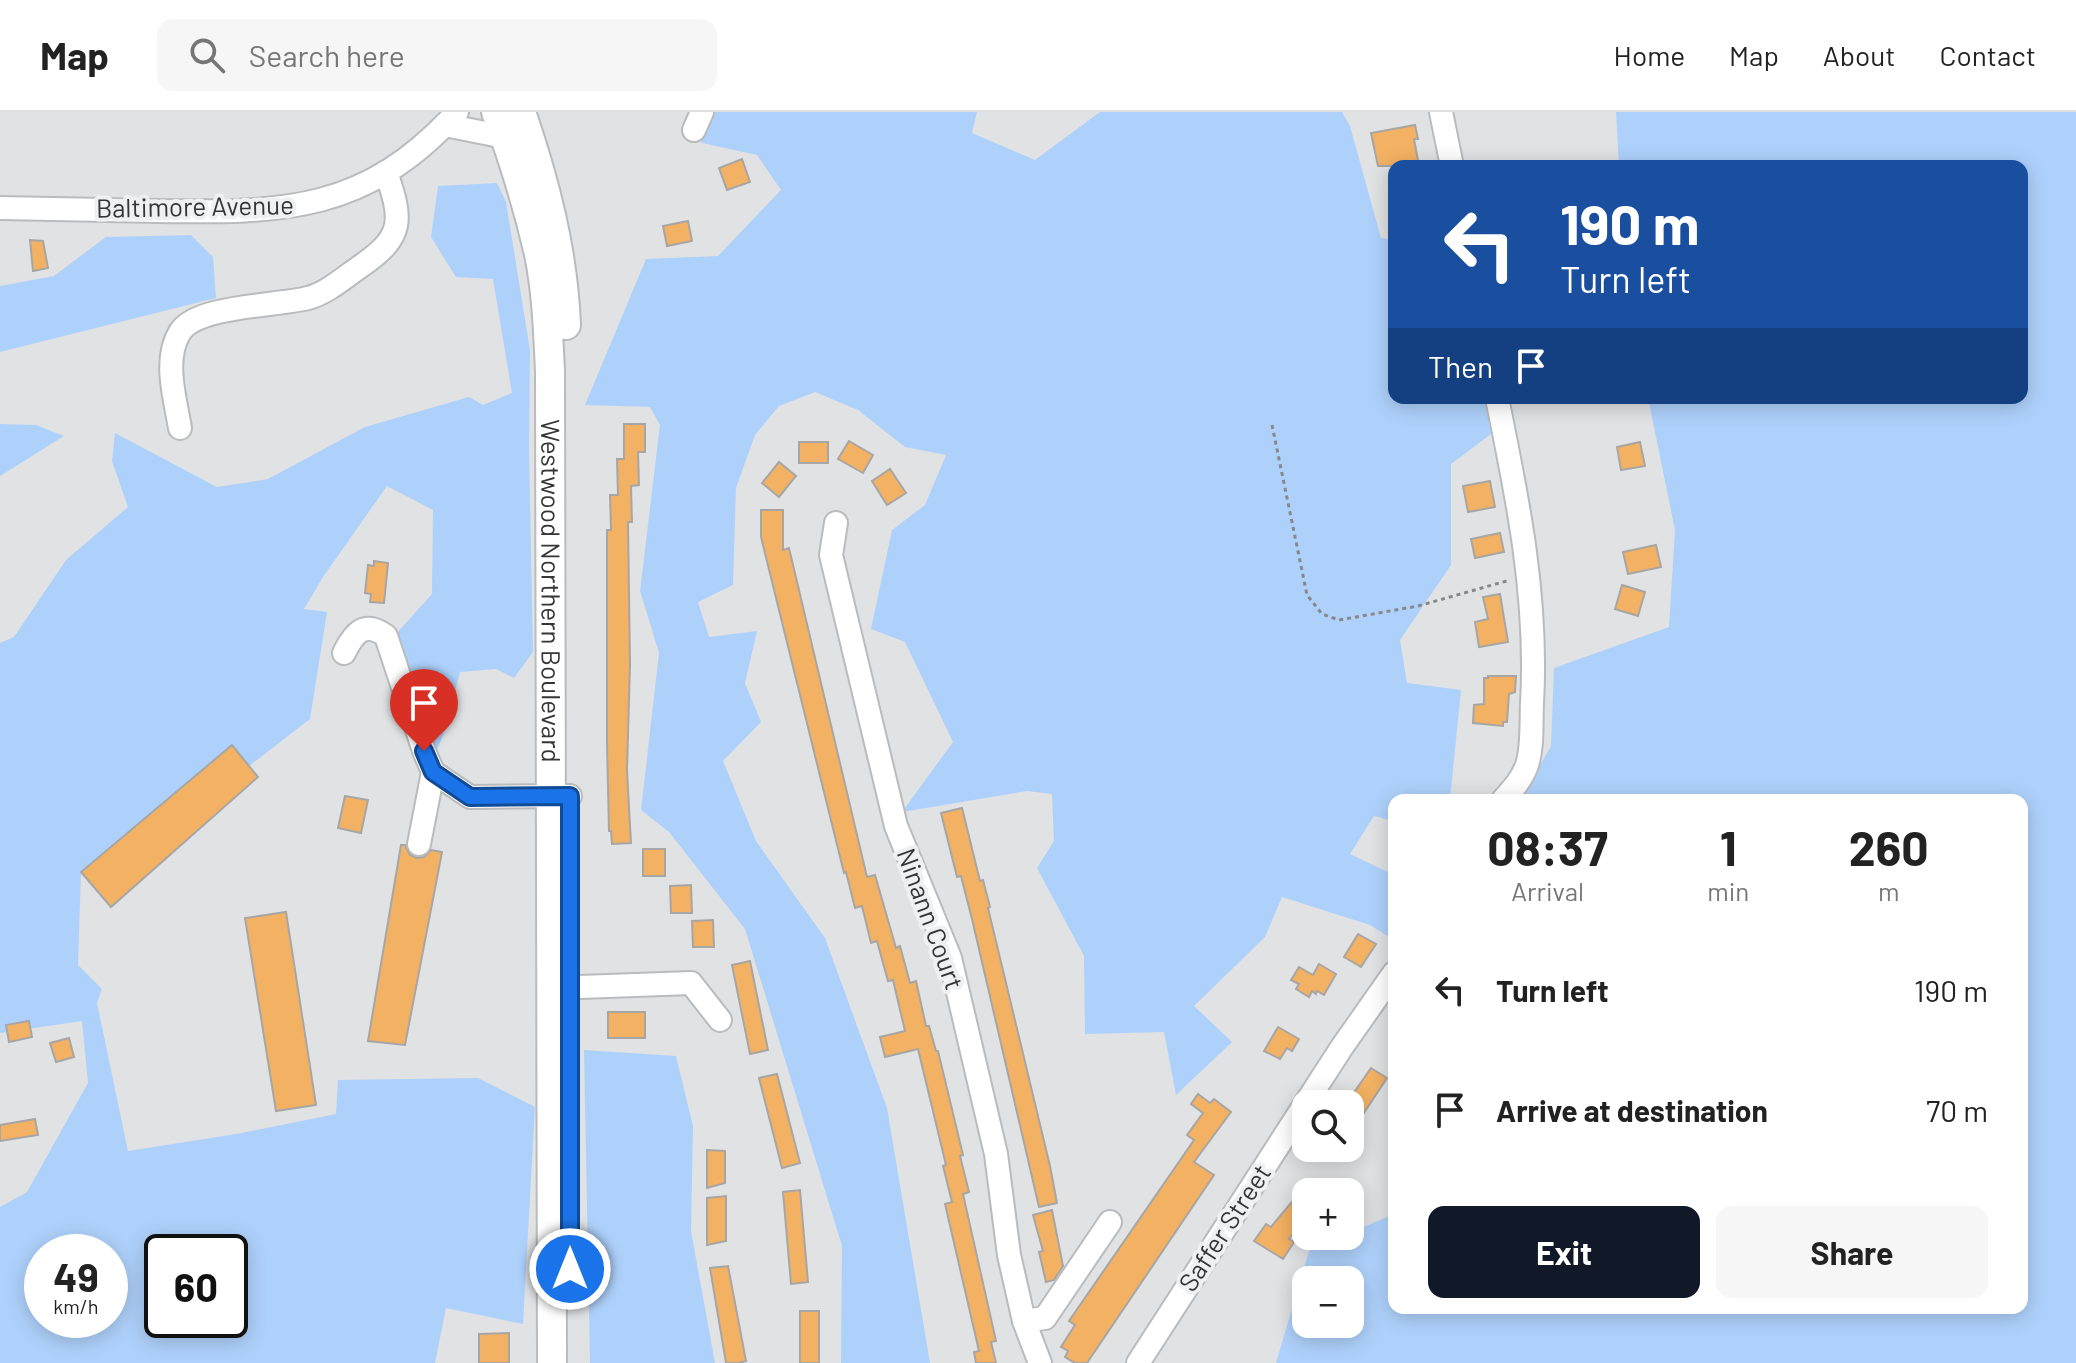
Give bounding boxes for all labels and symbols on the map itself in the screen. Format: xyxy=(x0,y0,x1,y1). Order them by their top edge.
street label: Baltimore Avenue xyxy=(96,188,294,223)
street label: Westwood Northern Boulevard xyxy=(536,419,568,763)
pin xyxy=(390,669,458,751)
street label: Ninann Court xyxy=(892,844,971,993)
street label: Saffer Street xyxy=(1171,1158,1276,1296)
position arrow xyxy=(528,1227,612,1311)
speed limit sign: 60 xyxy=(144,1234,248,1338)

